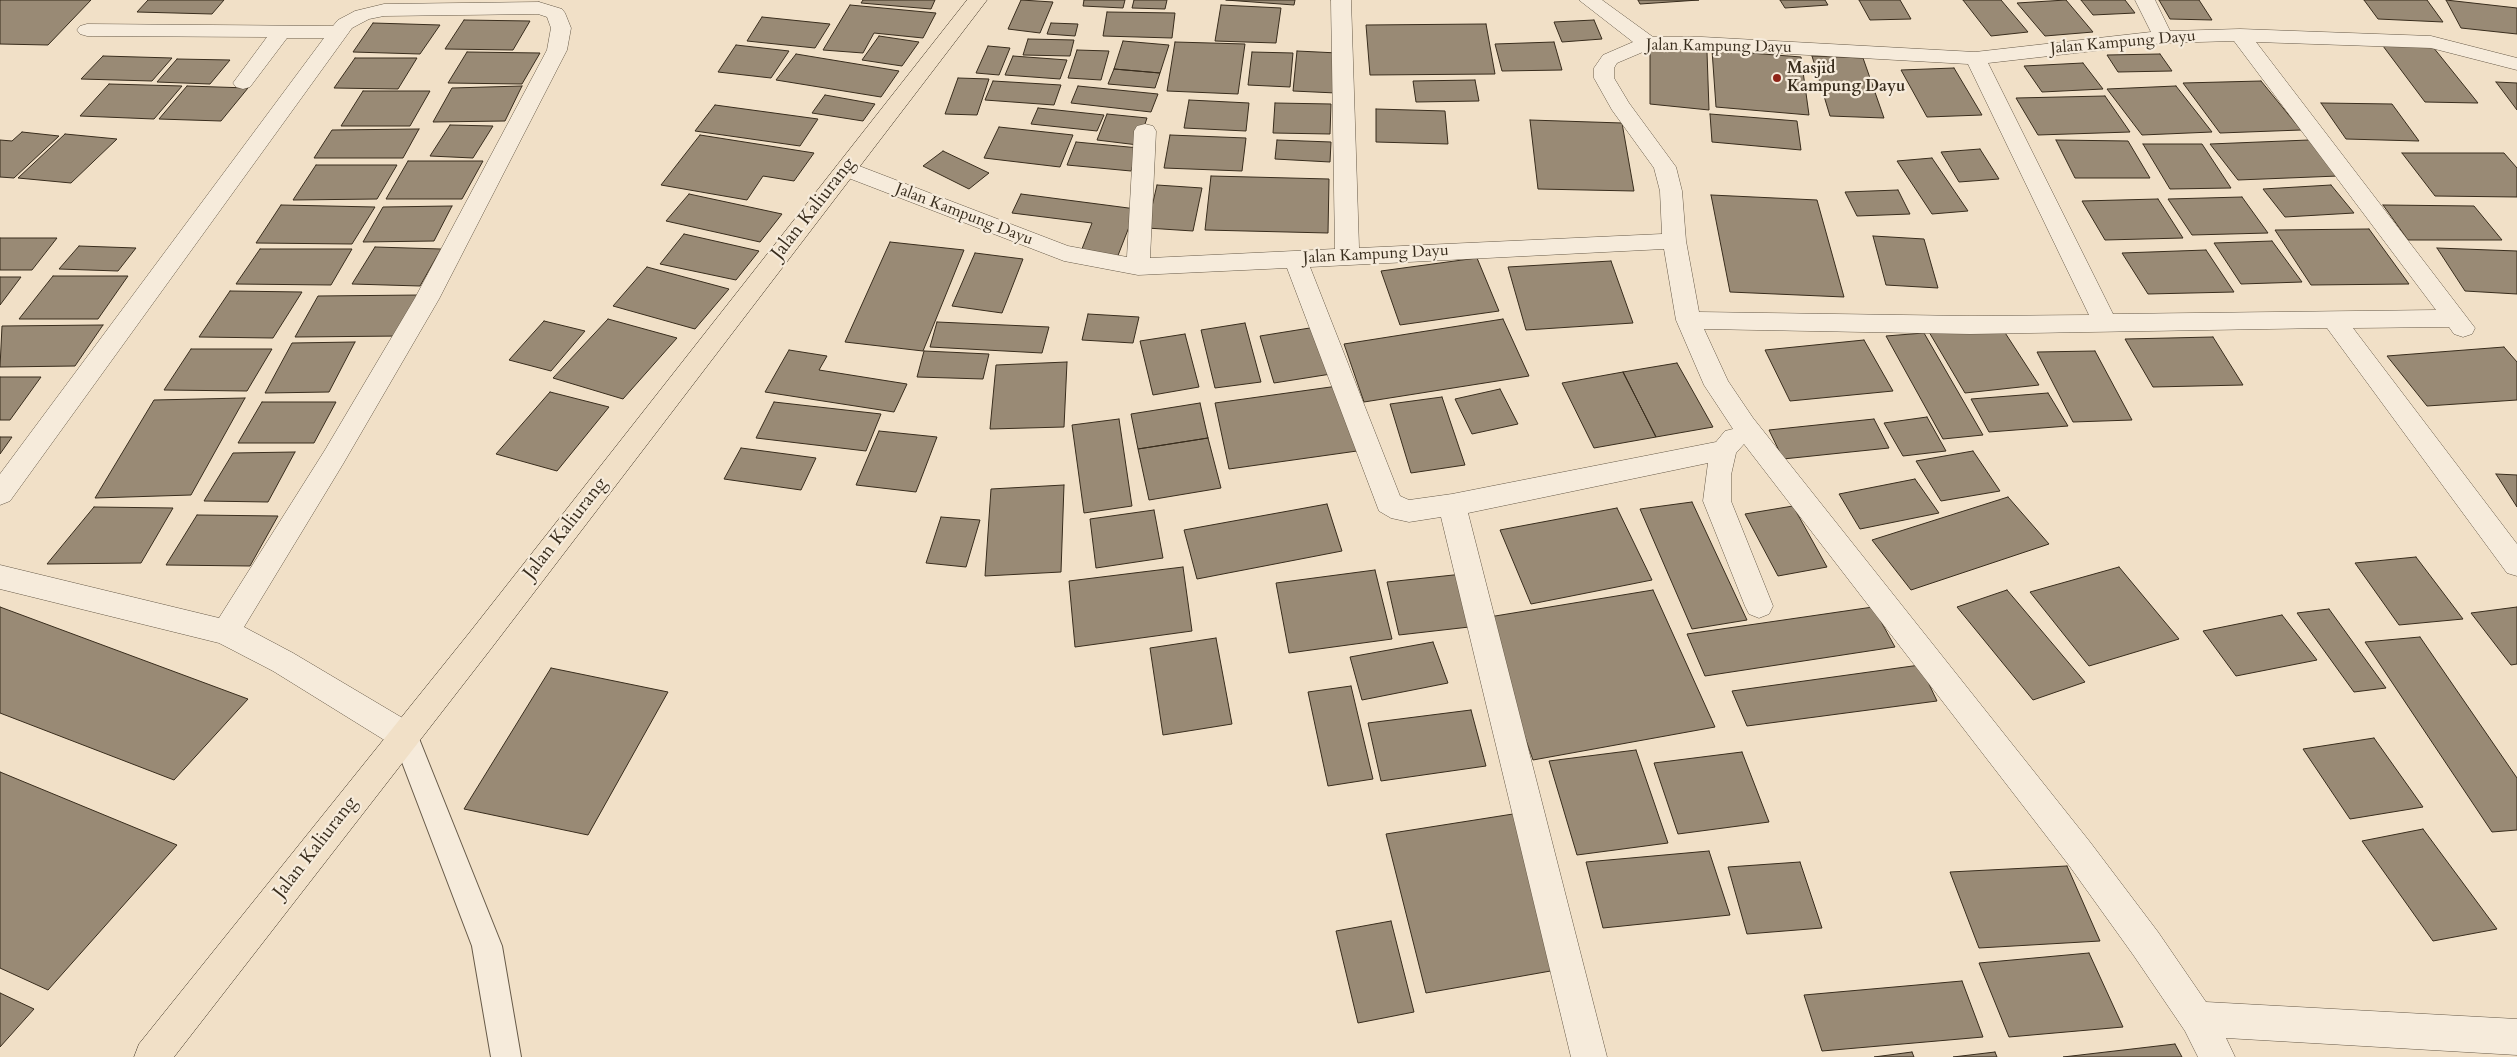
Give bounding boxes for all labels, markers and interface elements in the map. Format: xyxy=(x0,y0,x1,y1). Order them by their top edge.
street label: Jalan Kampung Dayu xyxy=(2050,27,2196,59)
street label: Jalan Kampung Dayu xyxy=(1646,36,1792,58)
place label: Masjid Kampung Dayu xyxy=(1787,59,1905,97)
marker: Masjid Kampung Dayu xyxy=(1771,72,1783,84)
street label: Jalan Kaliurang xyxy=(767,153,861,265)
street label: Jalan Kampung Dayu xyxy=(892,180,1036,250)
street label: Jalan Kampung Dayu xyxy=(1303,242,1449,268)
street label: Jalan Kaliurang xyxy=(519,473,613,585)
street label: Jalan Kaliurang xyxy=(269,792,363,904)

